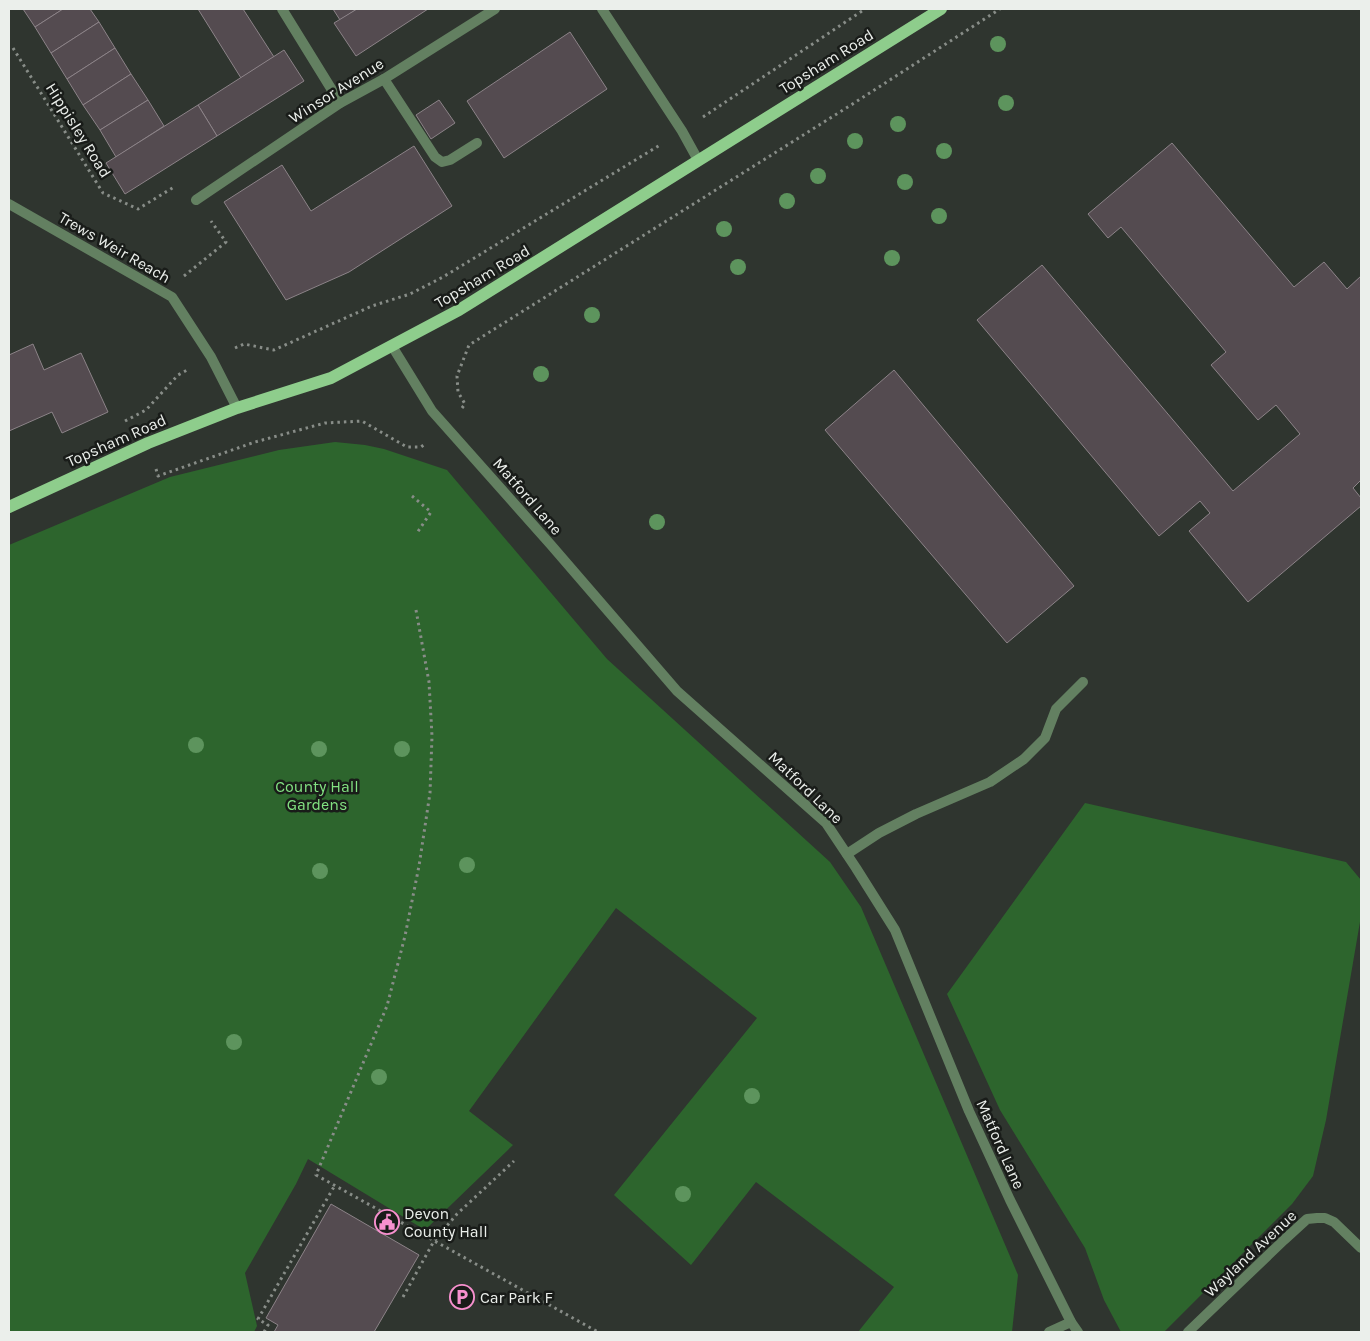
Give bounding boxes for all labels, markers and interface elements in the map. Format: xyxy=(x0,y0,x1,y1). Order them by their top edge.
street label: Topsham Road xyxy=(776,25,877,98)
street label: Winsor Avenue xyxy=(285,54,387,127)
street label: Hippisley Road xyxy=(42,79,115,181)
street label: Trews Weir Reach xyxy=(56,208,174,287)
street label: Topsham Road xyxy=(431,241,533,312)
street label: Topsham Road xyxy=(63,410,169,471)
street label: Matford Lane xyxy=(489,454,566,539)
street label: Matford Lane xyxy=(765,747,847,827)
park label: County Hall Gardens xyxy=(275,777,359,814)
street label: Matford Lane xyxy=(972,1097,1029,1192)
place label: Devon County Hall xyxy=(404,1204,488,1241)
street label: Wayland Avenue xyxy=(1200,1206,1300,1301)
public building icon: Devon County Hall xyxy=(374,1209,400,1235)
parking icon: Car Park F xyxy=(449,1284,475,1310)
place label: Car Park F xyxy=(480,1288,553,1307)

